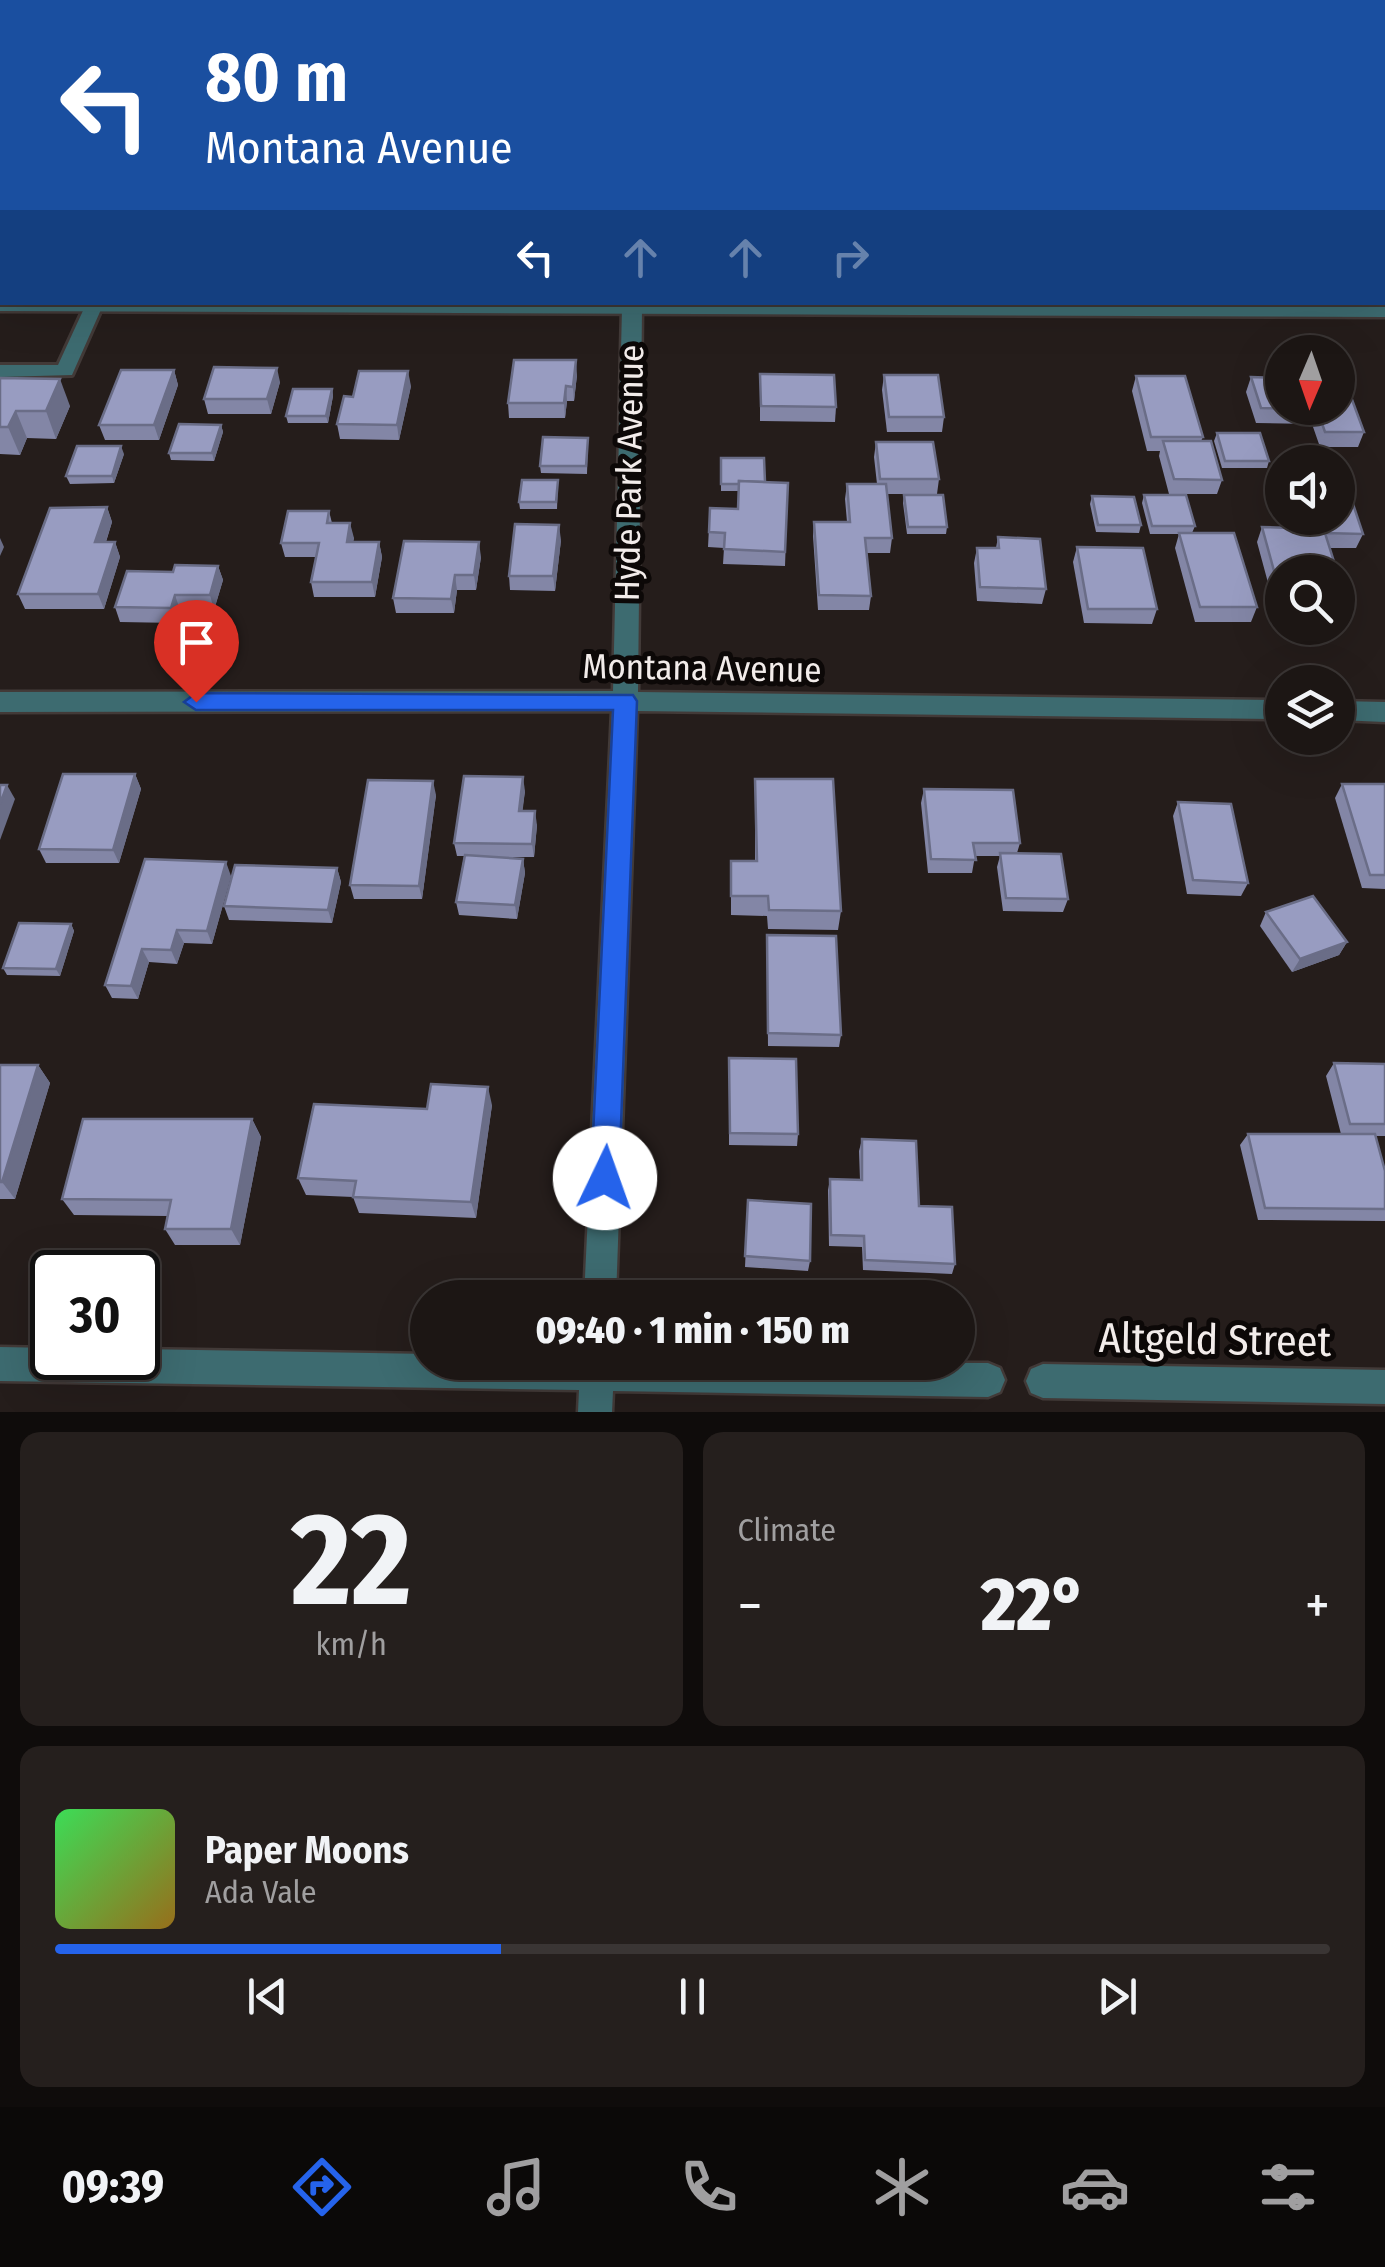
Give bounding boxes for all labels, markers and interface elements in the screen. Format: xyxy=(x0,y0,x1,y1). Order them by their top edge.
text: 80 m xyxy=(205,36,348,120)
icon: left xyxy=(40,40,170,170)
text: Montana Avenue xyxy=(205,121,512,175)
icon: left xyxy=(508,230,563,285)
icon: ahead xyxy=(613,230,668,285)
icon: ahead xyxy=(718,230,773,285)
icon: right xyxy=(823,230,878,285)
north arrow xyxy=(1265,335,1355,425)
map controls xyxy=(1265,335,1355,755)
street label: Hyde Park Avenue xyxy=(606,344,652,602)
button: sound xyxy=(1265,445,1355,535)
button: search xyxy=(1265,555,1355,645)
pin xyxy=(154,600,239,703)
icon: arrive xyxy=(169,615,224,670)
street label: Montana Avenue xyxy=(582,645,822,691)
button: layers xyxy=(1265,665,1355,755)
position arrow xyxy=(553,1126,657,1230)
speed limit sign: 30 xyxy=(30,1250,160,1380)
text: 09:40 · 1 min · 150 m xyxy=(535,1307,850,1353)
street label: Altgeld Street xyxy=(1098,1313,1332,1367)
text: 22 xyxy=(291,1482,411,1638)
text: Climate xyxy=(738,1511,836,1549)
text: 22° xyxy=(981,1560,1086,1650)
text: − xyxy=(738,1573,762,1639)
text: + xyxy=(1305,1573,1330,1639)
text: km/h xyxy=(316,1625,387,1663)
text: Paper Moons xyxy=(205,1827,409,1873)
text: Ada Vale xyxy=(205,1873,317,1911)
icon: previous xyxy=(240,1969,295,2024)
icon: pause xyxy=(665,1969,720,2024)
icon: next xyxy=(1090,1969,1145,2024)
icon: directions xyxy=(287,2152,357,2222)
icon: music xyxy=(481,2152,551,2222)
icon: phone xyxy=(674,2152,744,2222)
icon: climate xyxy=(867,2152,937,2222)
icon: car xyxy=(1060,2152,1130,2222)
icon: filters xyxy=(1253,2152,1323,2222)
text: 09:39 xyxy=(62,2160,164,2214)

